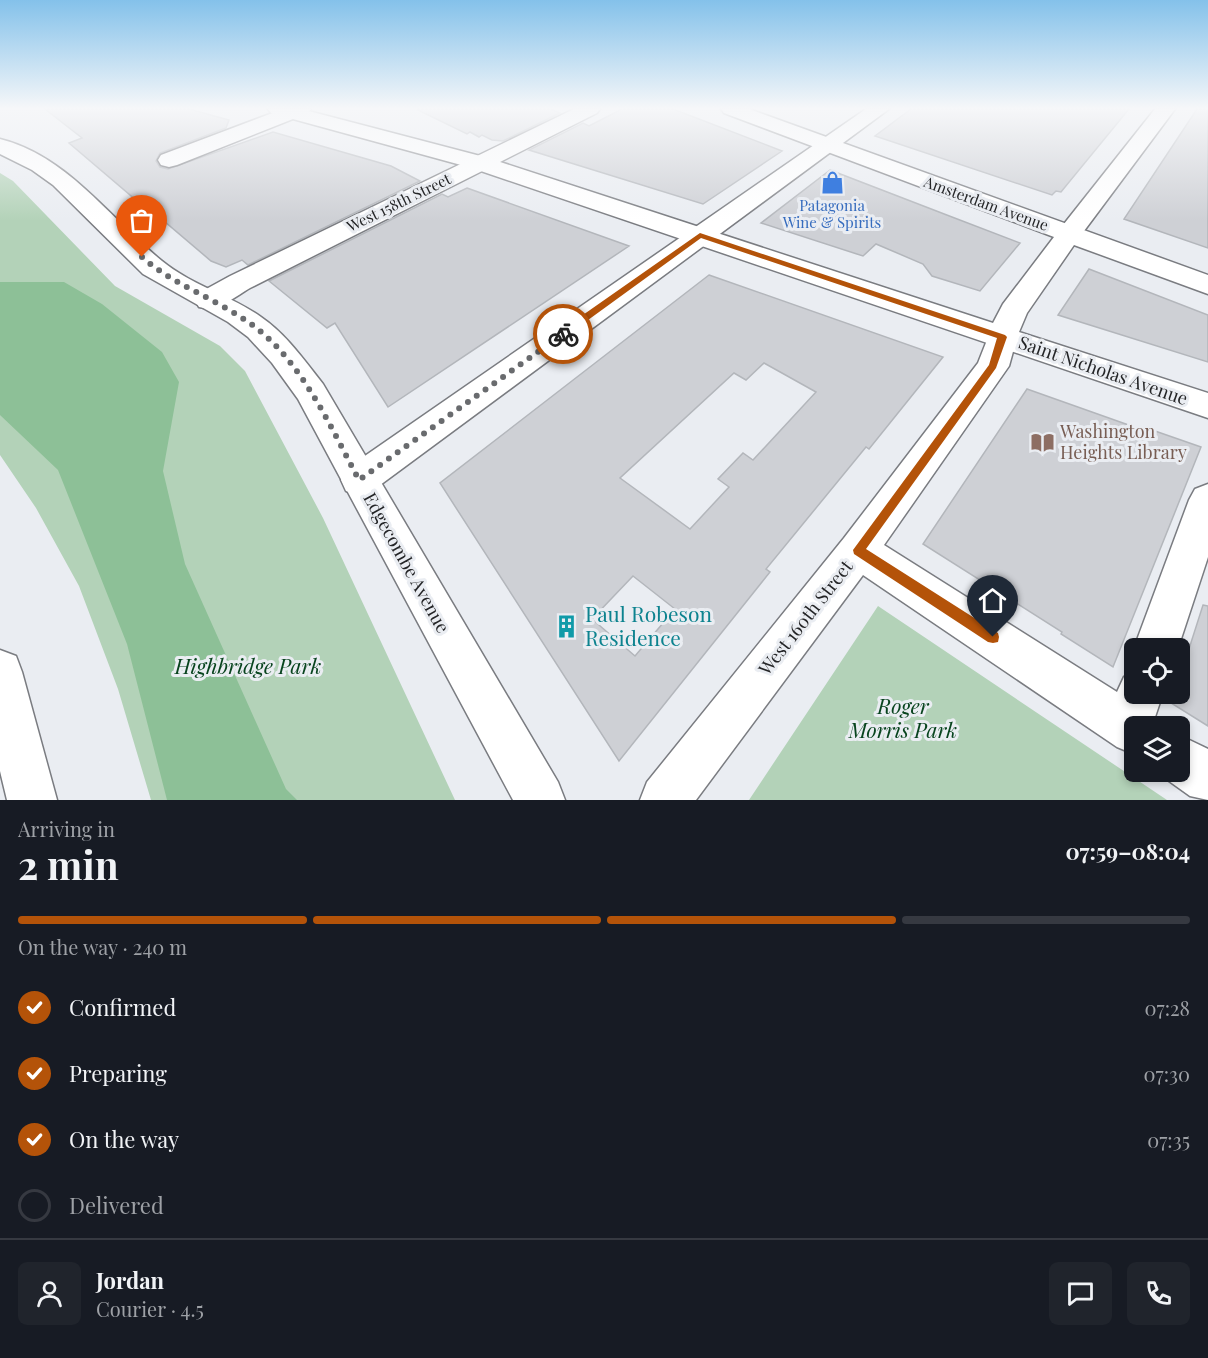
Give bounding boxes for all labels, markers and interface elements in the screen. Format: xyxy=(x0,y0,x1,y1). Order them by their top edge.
street label: West 158th Street xyxy=(342,168,454,236)
shop icon: Patagonia Wine & Spirits xyxy=(819,169,845,195)
street label: Amsterdam Avenue xyxy=(920,171,1051,235)
pin xyxy=(116,195,167,257)
place label: Patagonia Wine & Spirits xyxy=(782,195,881,232)
icon: bag xyxy=(125,204,158,237)
courier xyxy=(533,304,593,364)
icon: bike xyxy=(547,318,580,351)
street label: Saint Nicholas Avenue xyxy=(1016,330,1191,410)
place label: Washington Heights Library xyxy=(1059,419,1187,464)
library icon: Washington Heights Library xyxy=(1029,429,1055,455)
street label: Edgecombe Avenue xyxy=(358,488,455,637)
street label: West 160th Street xyxy=(752,555,858,680)
pin xyxy=(967,575,1018,637)
icon: home xyxy=(976,584,1009,617)
place label: Paul Robeson Residence xyxy=(585,599,712,651)
building icon: Paul Robeson Residence xyxy=(554,614,580,640)
map controls xyxy=(1124,638,1190,782)
button: locate xyxy=(1124,638,1190,704)
park label: Highbridge Park xyxy=(174,651,321,679)
park label: Roger Morris Park xyxy=(848,691,957,743)
button: layers xyxy=(1124,716,1190,782)
text: Arriving in xyxy=(18,815,115,842)
text: 07:59–08:04 xyxy=(1065,836,1190,866)
text: 2 min xyxy=(18,838,119,890)
text: On the way · 240 m xyxy=(18,933,187,960)
icon: check xyxy=(18,991,51,1024)
text: Confirmed xyxy=(69,992,176,1022)
text: 07:28 xyxy=(1145,994,1190,1021)
icon: check xyxy=(18,1057,51,1090)
text: Preparing xyxy=(69,1058,167,1088)
text: 07:30 xyxy=(1144,1060,1190,1087)
icon: check xyxy=(18,1123,51,1156)
text: On the way xyxy=(69,1124,179,1154)
text: 07:35 xyxy=(1147,1126,1190,1153)
text: Delivered xyxy=(69,1190,164,1220)
button: person xyxy=(18,1262,81,1325)
button: chat xyxy=(1049,1262,1112,1325)
button: phone xyxy=(1127,1262,1190,1325)
text: Jordan xyxy=(96,1265,164,1295)
text: Courier · 4.5 xyxy=(96,1295,204,1322)

